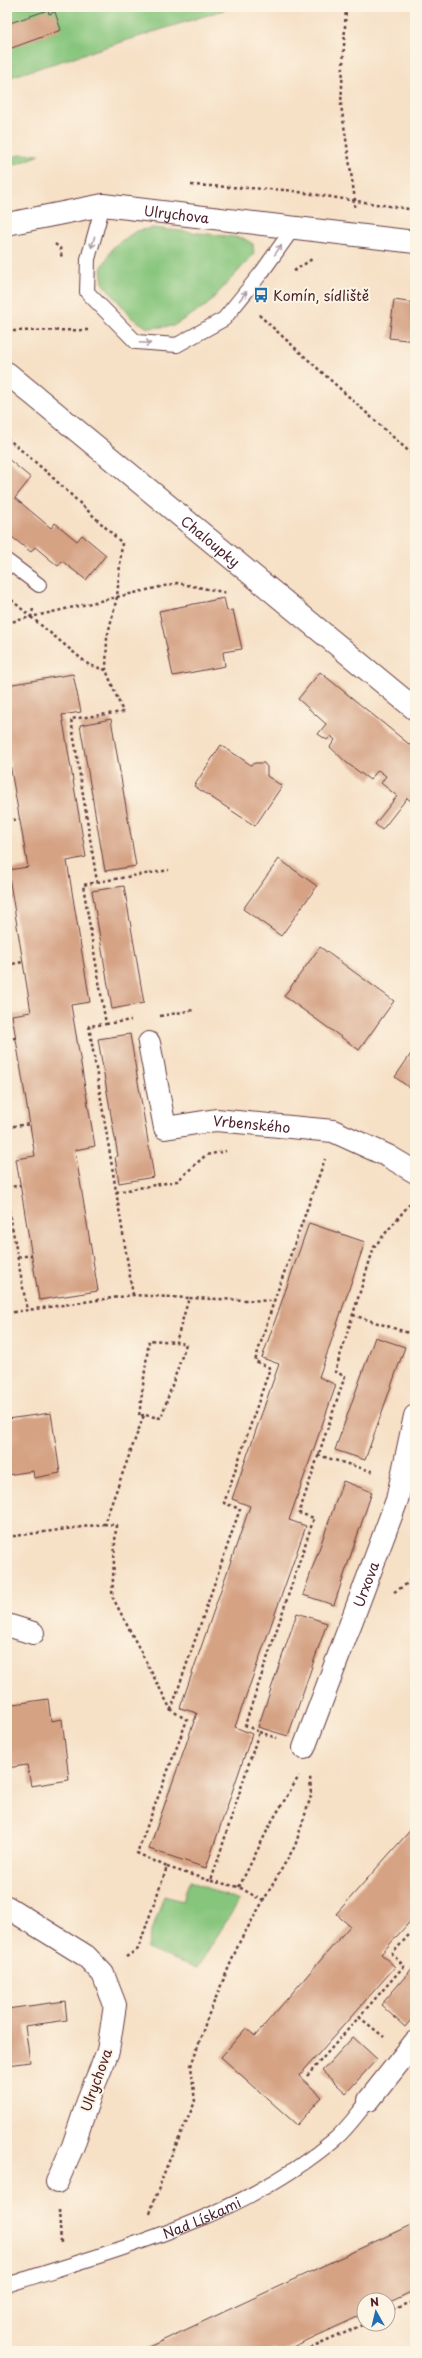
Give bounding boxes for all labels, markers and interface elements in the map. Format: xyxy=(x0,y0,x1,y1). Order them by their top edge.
street label: Ulrychova xyxy=(143,199,211,228)
one-way arrow xyxy=(89,235,96,248)
one-way arrow xyxy=(274,245,282,256)
place label: Komín, sídliště xyxy=(273,285,369,306)
bus stop icon: Komín, sídliště xyxy=(252,286,270,304)
one-way arrow xyxy=(239,290,247,301)
one-way arrow xyxy=(138,339,151,346)
street label: Chaloupky xyxy=(177,510,245,572)
street label: Vrbenského xyxy=(212,1109,291,1137)
street label: Urxova xyxy=(347,1558,384,1610)
street label: Ulrychova xyxy=(75,2045,117,2114)
street label: Nad Lískami xyxy=(159,2191,244,2243)
north arrow xyxy=(356,2292,396,2332)
text: N xyxy=(369,2293,380,2311)

